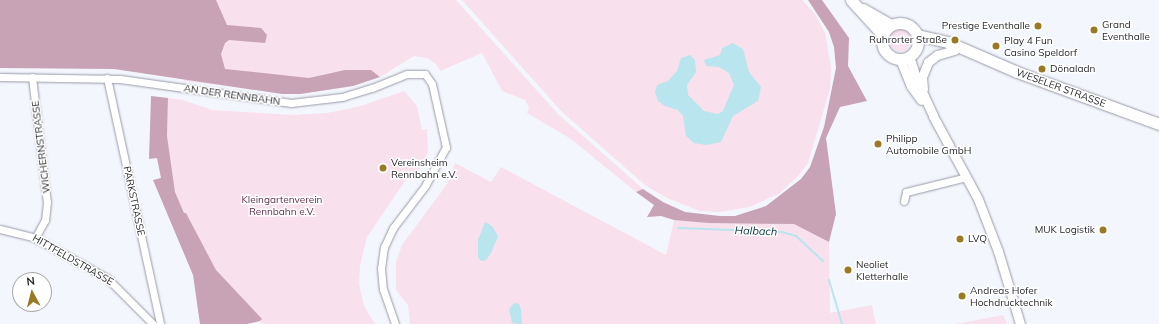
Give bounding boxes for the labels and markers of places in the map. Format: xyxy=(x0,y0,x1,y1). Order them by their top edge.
place label: Grand Eventhalle xyxy=(1102,18,1150,42)
place label: Prestige Eventhalle xyxy=(942,20,1030,32)
marker: Prestige Eventhalle xyxy=(1033,21,1043,31)
marker: Grand Eventhalle xyxy=(1089,25,1099,35)
place label: Ruhrorter Straße xyxy=(869,34,947,46)
place label: Play 4 Fun Casino Speldorf xyxy=(1004,34,1077,58)
marker: Ruhrorter Straße xyxy=(950,35,960,45)
marker: Play 4 Fun Casino Speldorf xyxy=(991,41,1001,51)
place label: Dönaladn xyxy=(1050,63,1095,75)
marker: Dönaladn xyxy=(1037,64,1047,74)
place label: Philipp Automobile GmbH xyxy=(886,132,971,156)
marker: Philipp Automobile GmbH xyxy=(873,139,883,149)
place label: Vereinsheim Rennbahn e.V. xyxy=(391,156,457,180)
marker: Vereinsheim Rennbahn e.V. xyxy=(378,163,388,173)
place label: MUK Logistik xyxy=(1035,224,1095,236)
marker: MUK Logistik xyxy=(1098,225,1108,235)
place label: LVQ xyxy=(968,233,987,245)
marker: LVQ xyxy=(955,234,965,244)
place label: Neoliet Kletterhalle xyxy=(856,258,908,282)
marker: Neoliet Kletterhalle xyxy=(843,265,853,275)
place label: Andreas Hofer Hochdrucktechnik xyxy=(970,284,1053,308)
marker: Andreas Hofer Hochdrucktechnik xyxy=(957,291,967,301)

